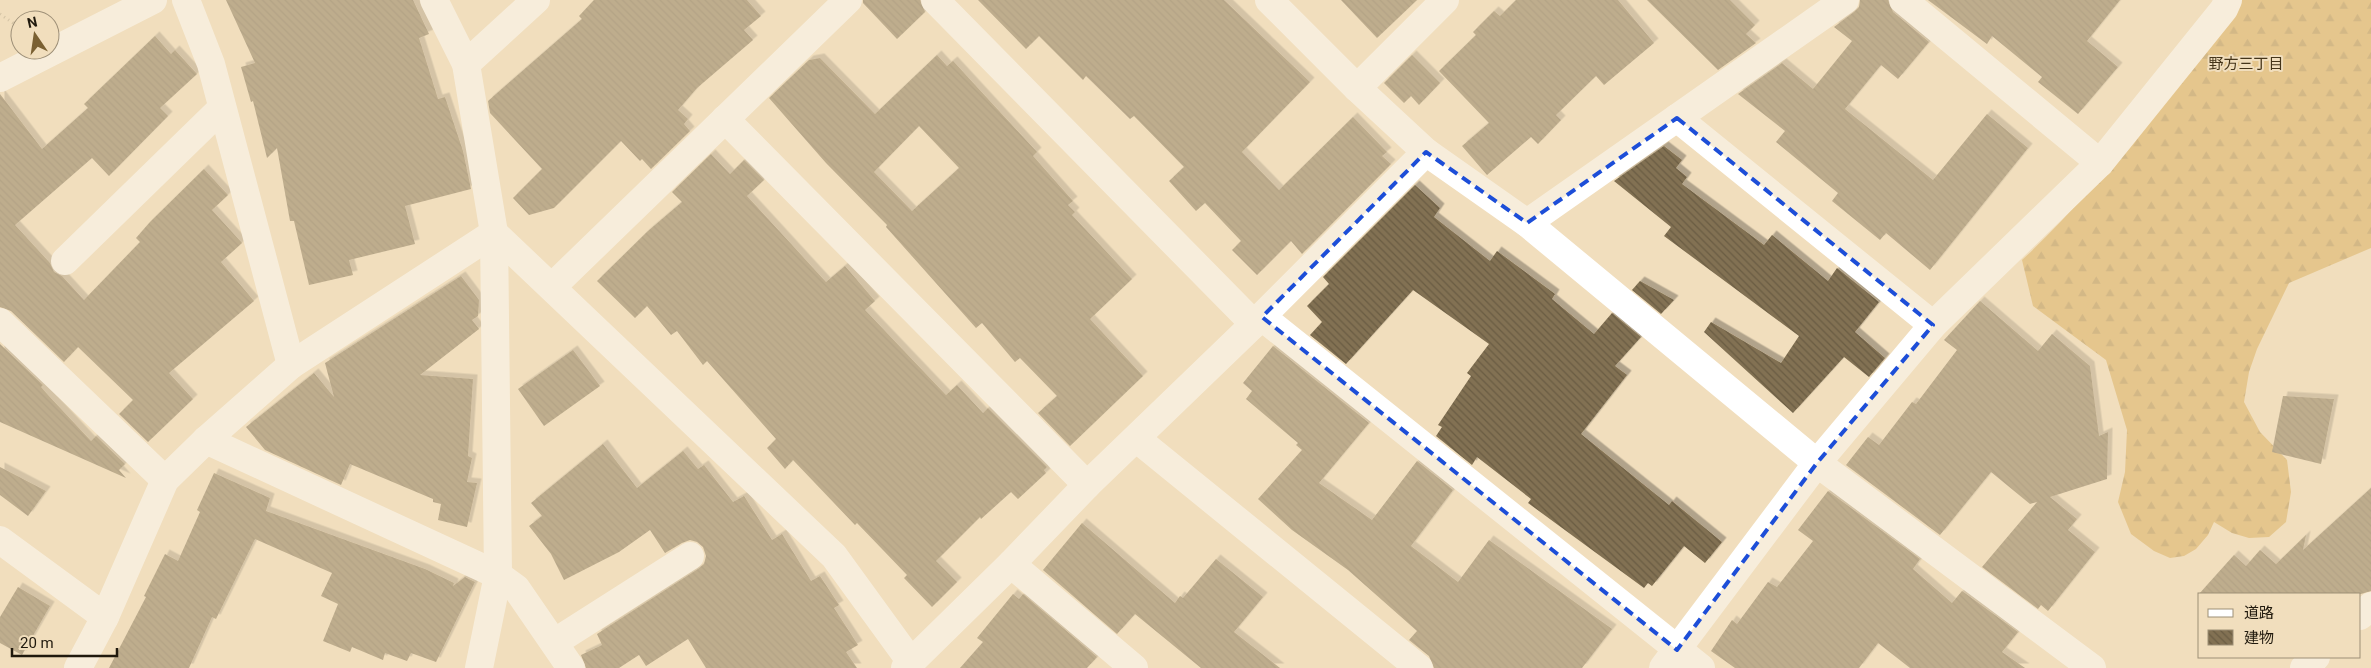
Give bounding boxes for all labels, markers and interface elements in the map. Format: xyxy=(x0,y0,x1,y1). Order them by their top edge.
north arrow xyxy=(10,10,60,60)
text: N xyxy=(25,13,39,31)
district label: 野方三丁目 xyxy=(2208,55,2284,73)
legend xyxy=(2198,593,2361,658)
text: 道路 xyxy=(2244,604,2274,622)
scale bar xyxy=(12,626,118,658)
text: 建物 xyxy=(2244,629,2274,647)
text: 20 m xyxy=(20,634,54,652)

